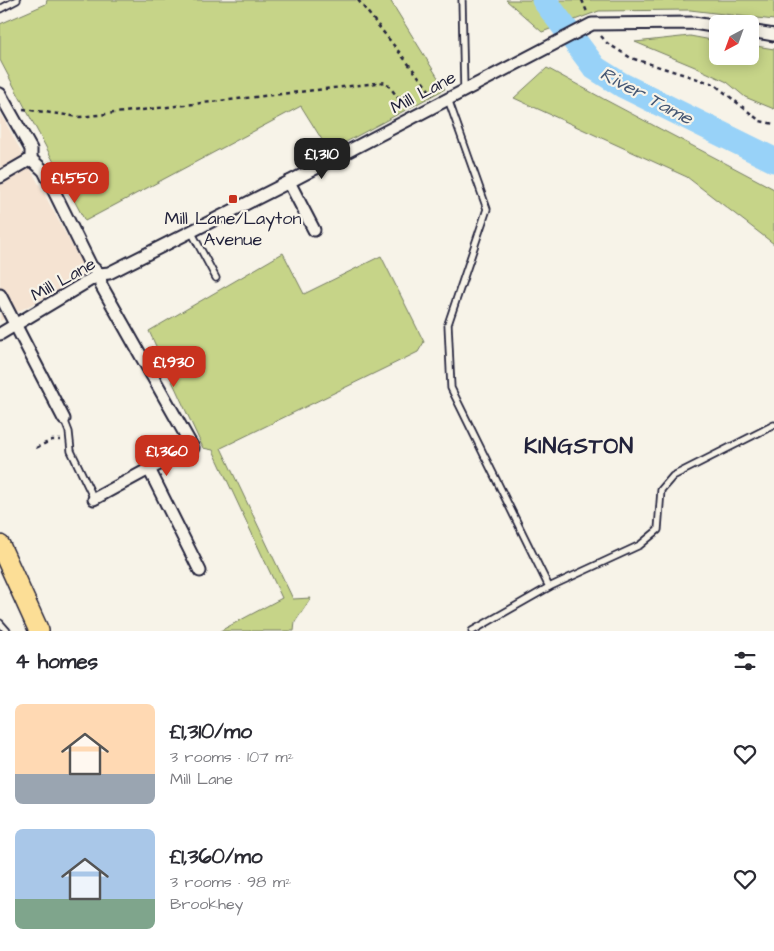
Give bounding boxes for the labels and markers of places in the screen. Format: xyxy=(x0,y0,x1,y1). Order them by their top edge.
pin: £1,310 xyxy=(281,138,363,180)
pin: £1,550 xyxy=(34,162,116,204)
marker: Mill Lane/Layton Avenue xyxy=(227,193,239,205)
place label: Mill Lane/Layton Avenue xyxy=(165,206,301,252)
pin: £1,930 xyxy=(133,346,215,388)
pin: £1,360 xyxy=(126,434,208,477)

